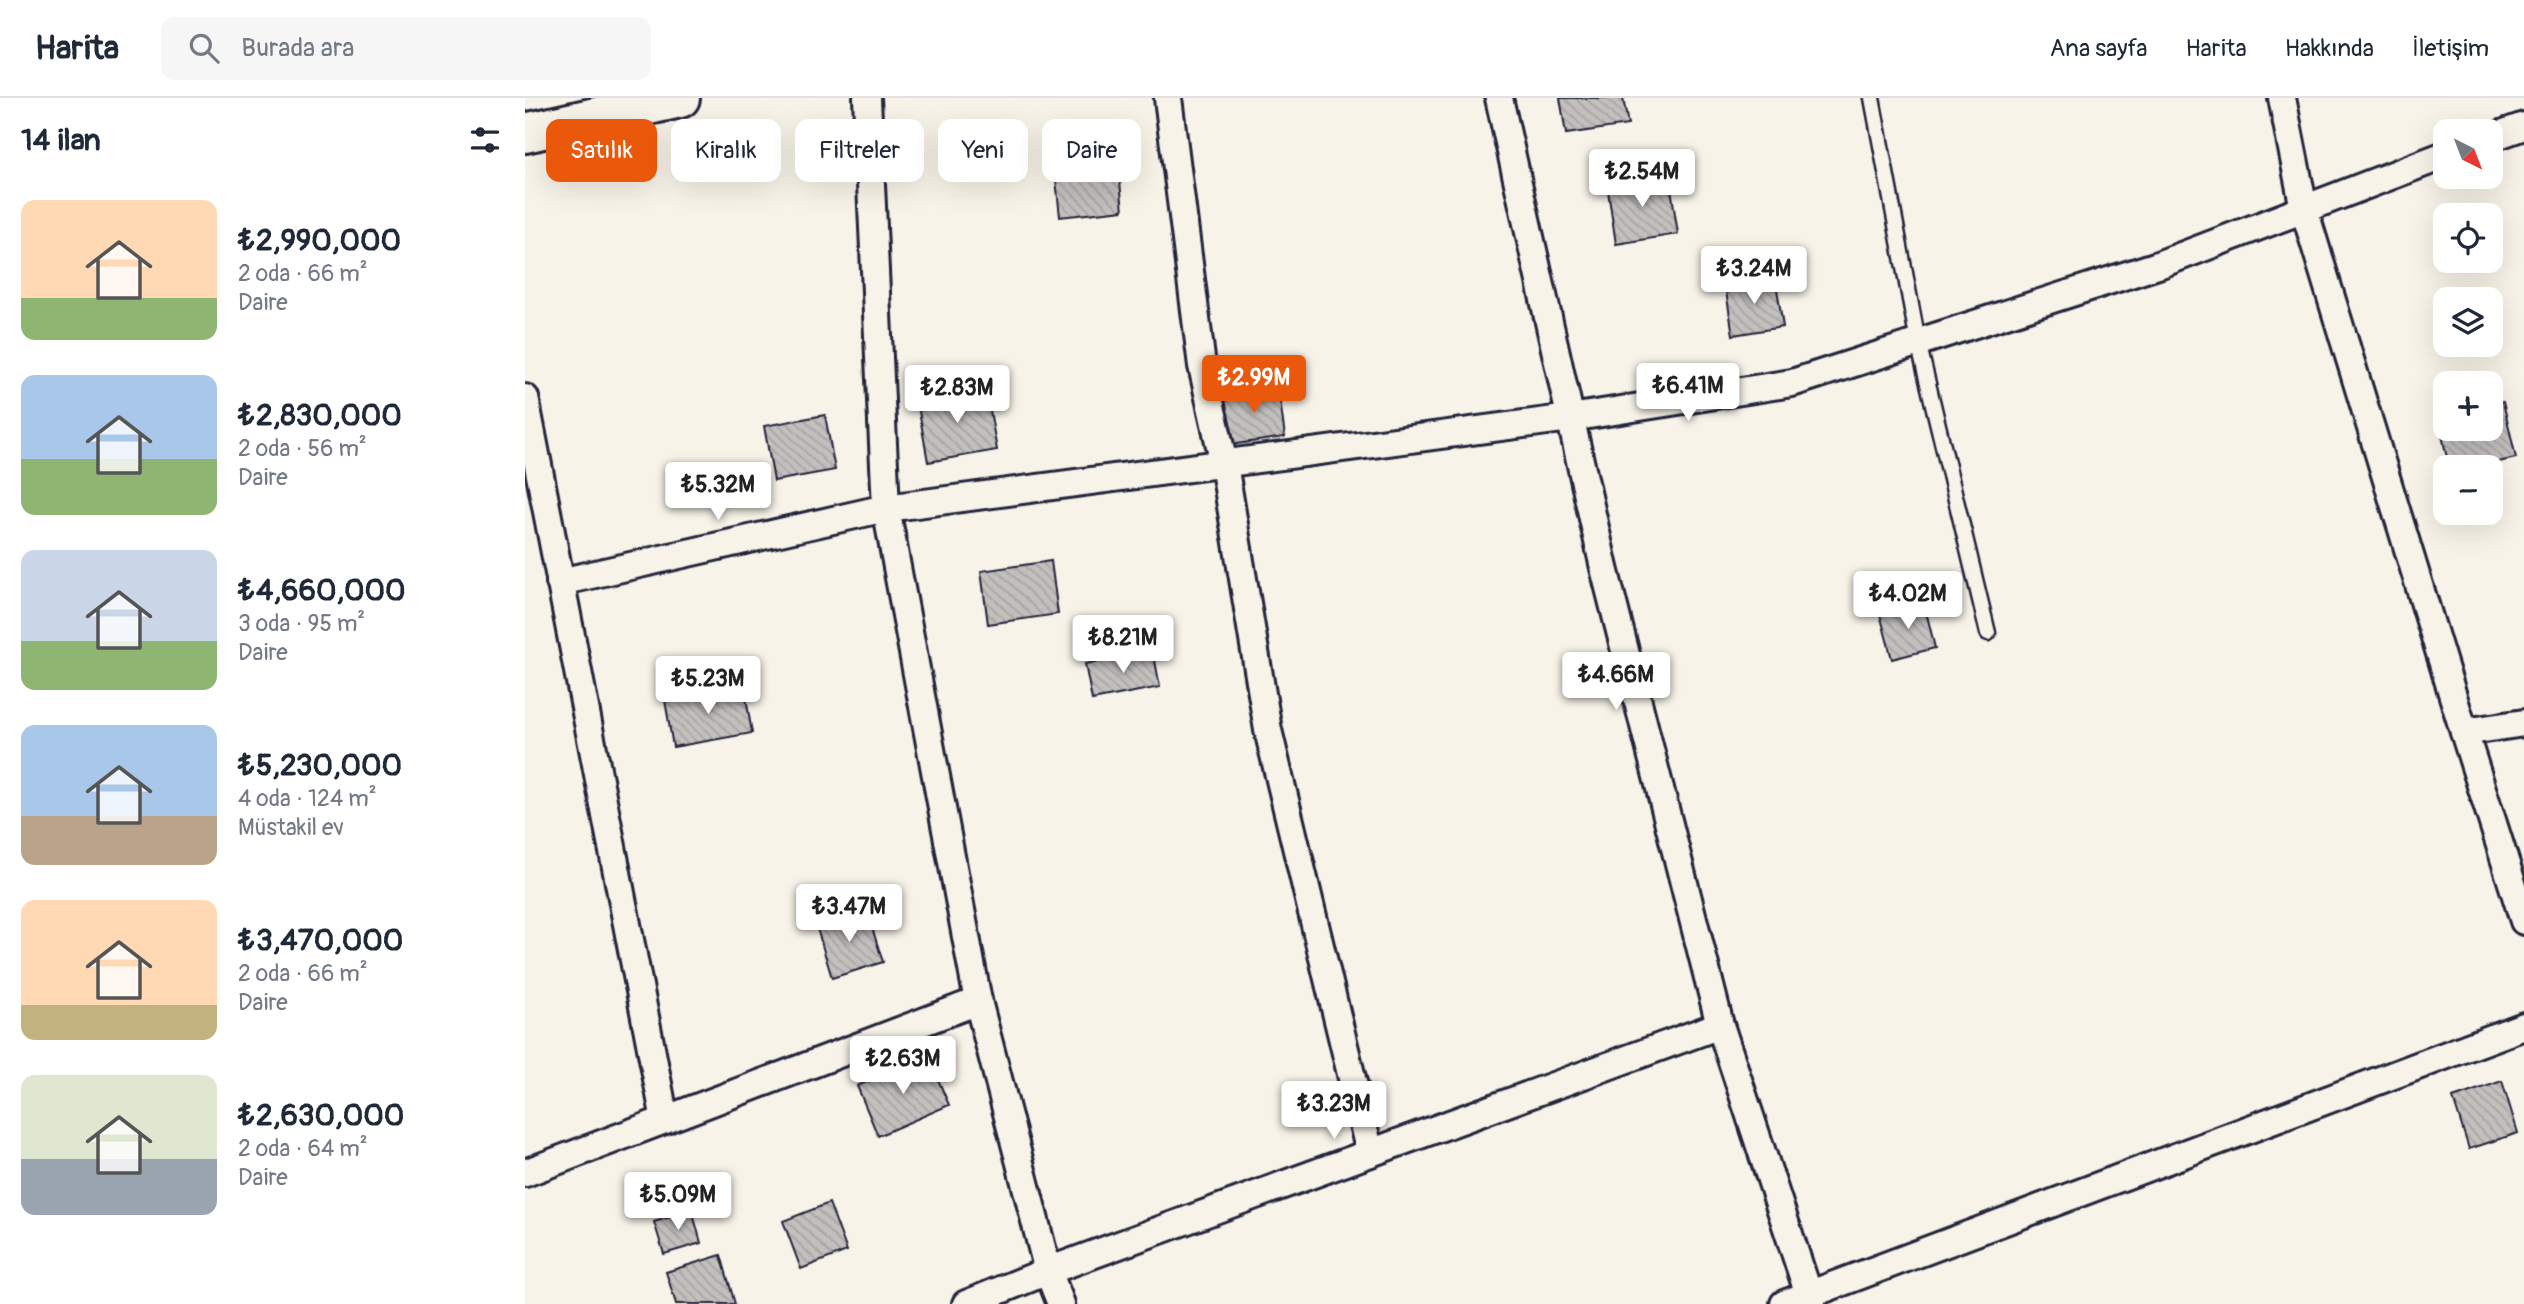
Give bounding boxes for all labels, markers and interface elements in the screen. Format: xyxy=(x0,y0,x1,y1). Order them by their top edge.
search box xyxy=(161,17,651,80)
text: Harita xyxy=(35,28,119,69)
icon: search xyxy=(185,29,223,67)
text: Burada ara xyxy=(241,32,354,64)
text: Ana sayfa xyxy=(2050,34,2147,63)
text: Harita xyxy=(2185,34,2247,63)
text: Hakkında xyxy=(2285,34,2374,63)
text: İletişim xyxy=(2412,34,2489,63)
chip: Satılık xyxy=(546,119,657,182)
chip: Kiralık xyxy=(671,119,781,182)
chip: Filtreler xyxy=(795,119,924,182)
chip: Yeni xyxy=(938,119,1028,182)
chip: Daire xyxy=(1042,119,1141,182)
north arrow xyxy=(2433,119,2503,189)
map controls xyxy=(2433,119,2503,525)
icon: filters xyxy=(466,121,504,159)
text: 14 ilan xyxy=(21,122,101,159)
pin: ₺2.54M xyxy=(1585,150,1699,209)
text: ₺2.54M xyxy=(1605,157,1679,186)
button: locate xyxy=(2433,203,2503,273)
text: ₺2,990,000 xyxy=(238,222,401,259)
icon: home xyxy=(77,228,161,312)
pin: ₺3.24M xyxy=(1697,246,1811,306)
text: ₺3.24M xyxy=(1717,254,1791,283)
text: 2 oda · 66 m² xyxy=(238,259,368,288)
button: layers xyxy=(2433,287,2503,357)
text: Daire xyxy=(238,288,287,317)
pin: ₺2.99M xyxy=(1197,356,1311,415)
text: ₺2.99M xyxy=(1218,363,1290,392)
pin: ₺6.41M xyxy=(1631,364,1745,423)
pin: ₺2.83M xyxy=(900,366,1014,425)
text: ₺6.41M xyxy=(1652,371,1724,400)
button: + xyxy=(2433,371,2503,441)
text: ₺2.83M xyxy=(921,373,993,402)
text: ₺2,830,000 xyxy=(238,397,402,434)
icon: home xyxy=(77,403,161,487)
text: 2 oda · 56 m² xyxy=(238,434,367,463)
button: − xyxy=(2433,455,2503,525)
pin: ₺5.32M xyxy=(661,462,775,522)
text: Daire xyxy=(238,463,287,492)
text: ₺5.32M xyxy=(681,470,755,499)
text: ₺4,660,000 xyxy=(238,572,406,609)
pin: ₺4.02M xyxy=(1851,572,1965,631)
icon: home xyxy=(77,578,161,662)
text: ₺4.02M xyxy=(1869,579,1947,608)
text: 3 oda · 95 m² xyxy=(238,609,365,638)
pin: ₺8.21M xyxy=(1066,616,1180,675)
text: ₺8.21M xyxy=(1089,623,1157,652)
text: Daire xyxy=(238,638,287,667)
pin: ₺4.66M xyxy=(1559,652,1673,712)
pin: ₺5.23M xyxy=(651,656,765,716)
text: ₺4.66M xyxy=(1578,660,1654,689)
text: ₺5.23M xyxy=(672,664,744,693)
text: ₺5,230,000 xyxy=(238,747,402,784)
icon: home xyxy=(77,753,161,837)
text: 4 oda · 124 m² xyxy=(238,784,377,813)
text: Müstakil ev xyxy=(238,813,344,842)
pin: ₺3.47M xyxy=(792,884,906,944)
text: ₺3.47M xyxy=(812,892,886,921)
text: ₺3,470,000 xyxy=(238,922,403,959)
icon: home xyxy=(77,928,161,1012)
text: 2 oda · 66 m² xyxy=(238,959,368,988)
text: Daire xyxy=(238,988,287,1017)
pin: ₺2.63M xyxy=(846,1037,960,1096)
text: ₺2.63M xyxy=(866,1044,940,1073)
pin: ₺3.23M xyxy=(1277,1082,1391,1141)
text: ₺3.23M xyxy=(1297,1089,1371,1118)
text: ₺2,630,000 xyxy=(238,1097,404,1134)
icon: home xyxy=(77,1103,161,1187)
text: 2 oda · 64 m² xyxy=(238,1134,368,1163)
text: Daire xyxy=(238,1163,287,1192)
pin: ₺5.09M xyxy=(621,1172,735,1232)
text: ₺5.09M xyxy=(640,1180,716,1209)

